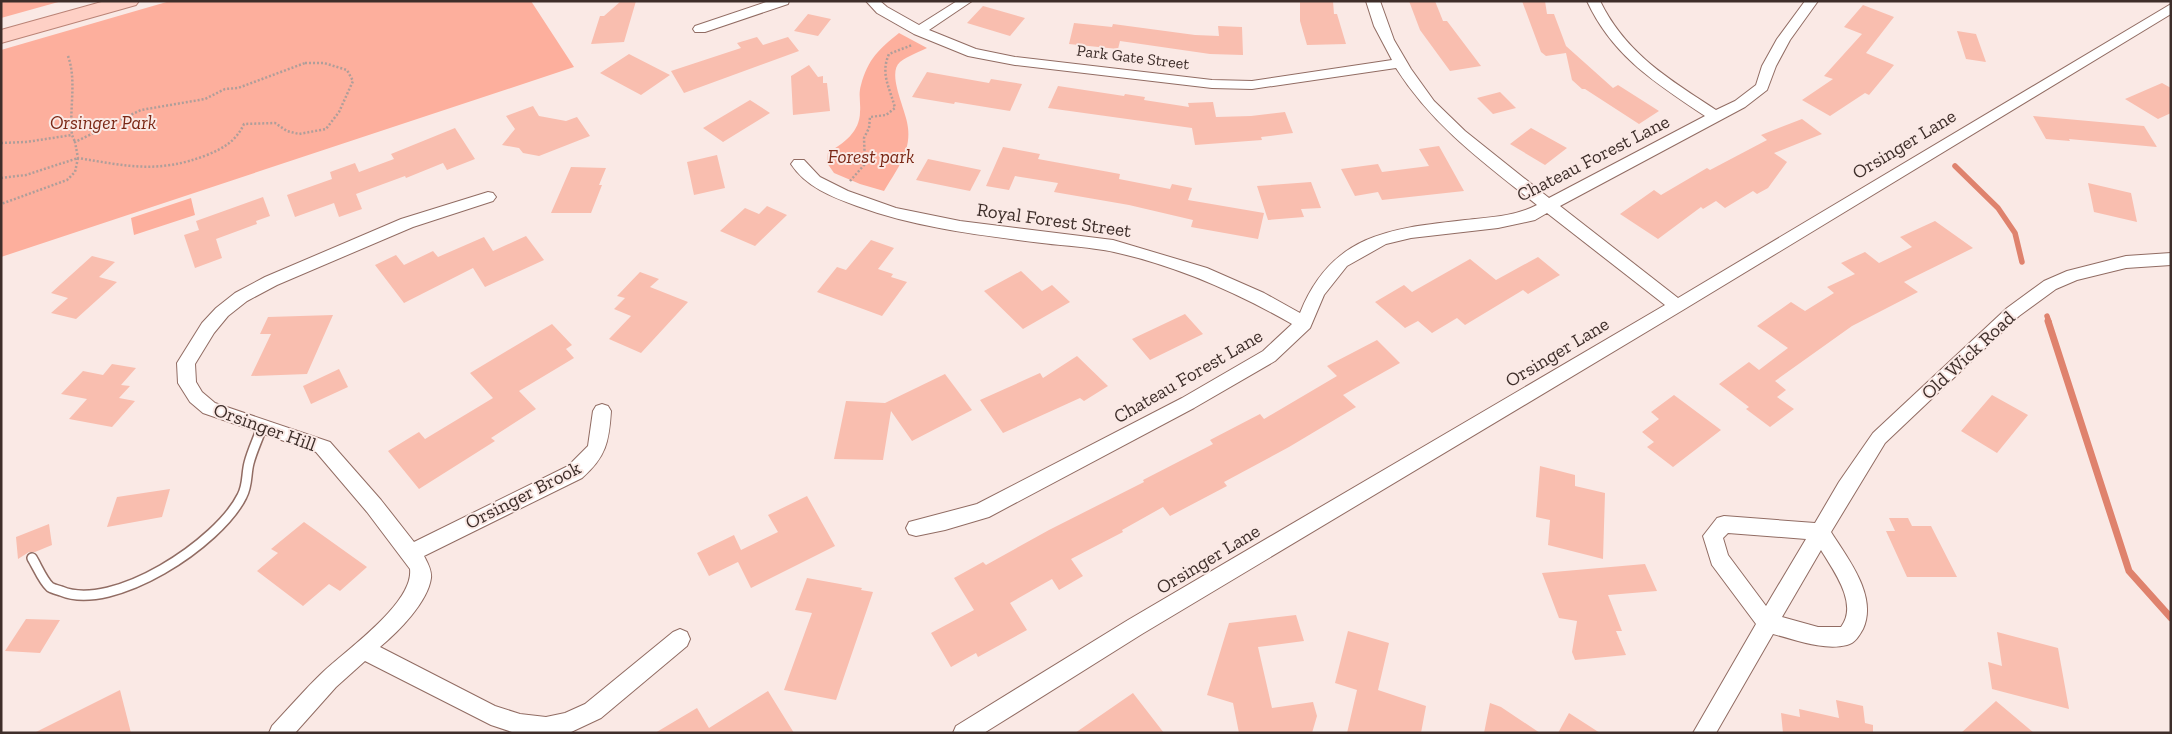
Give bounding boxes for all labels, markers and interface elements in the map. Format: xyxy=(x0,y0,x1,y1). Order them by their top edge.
street label: Park Gate Street xyxy=(1076,41,1191,73)
street label: Orsinger Lane xyxy=(1848,104,1960,184)
street label: Chateau Forest Lane xyxy=(1513,110,1673,206)
park label: Orsinger Park xyxy=(50,111,156,134)
park label: Forest park xyxy=(828,145,914,168)
street label: Royal Forest Street xyxy=(975,198,1133,242)
street label: Old Wick Road xyxy=(1917,306,2020,404)
street label: Orsinger Lane xyxy=(1501,312,1613,392)
street label: Chateau Forest Lane xyxy=(1109,324,1267,428)
street label: Orsinger Hill xyxy=(211,398,319,456)
street label: Orsinger Brook xyxy=(461,456,585,534)
street label: Orsinger Lane xyxy=(1152,519,1264,599)

